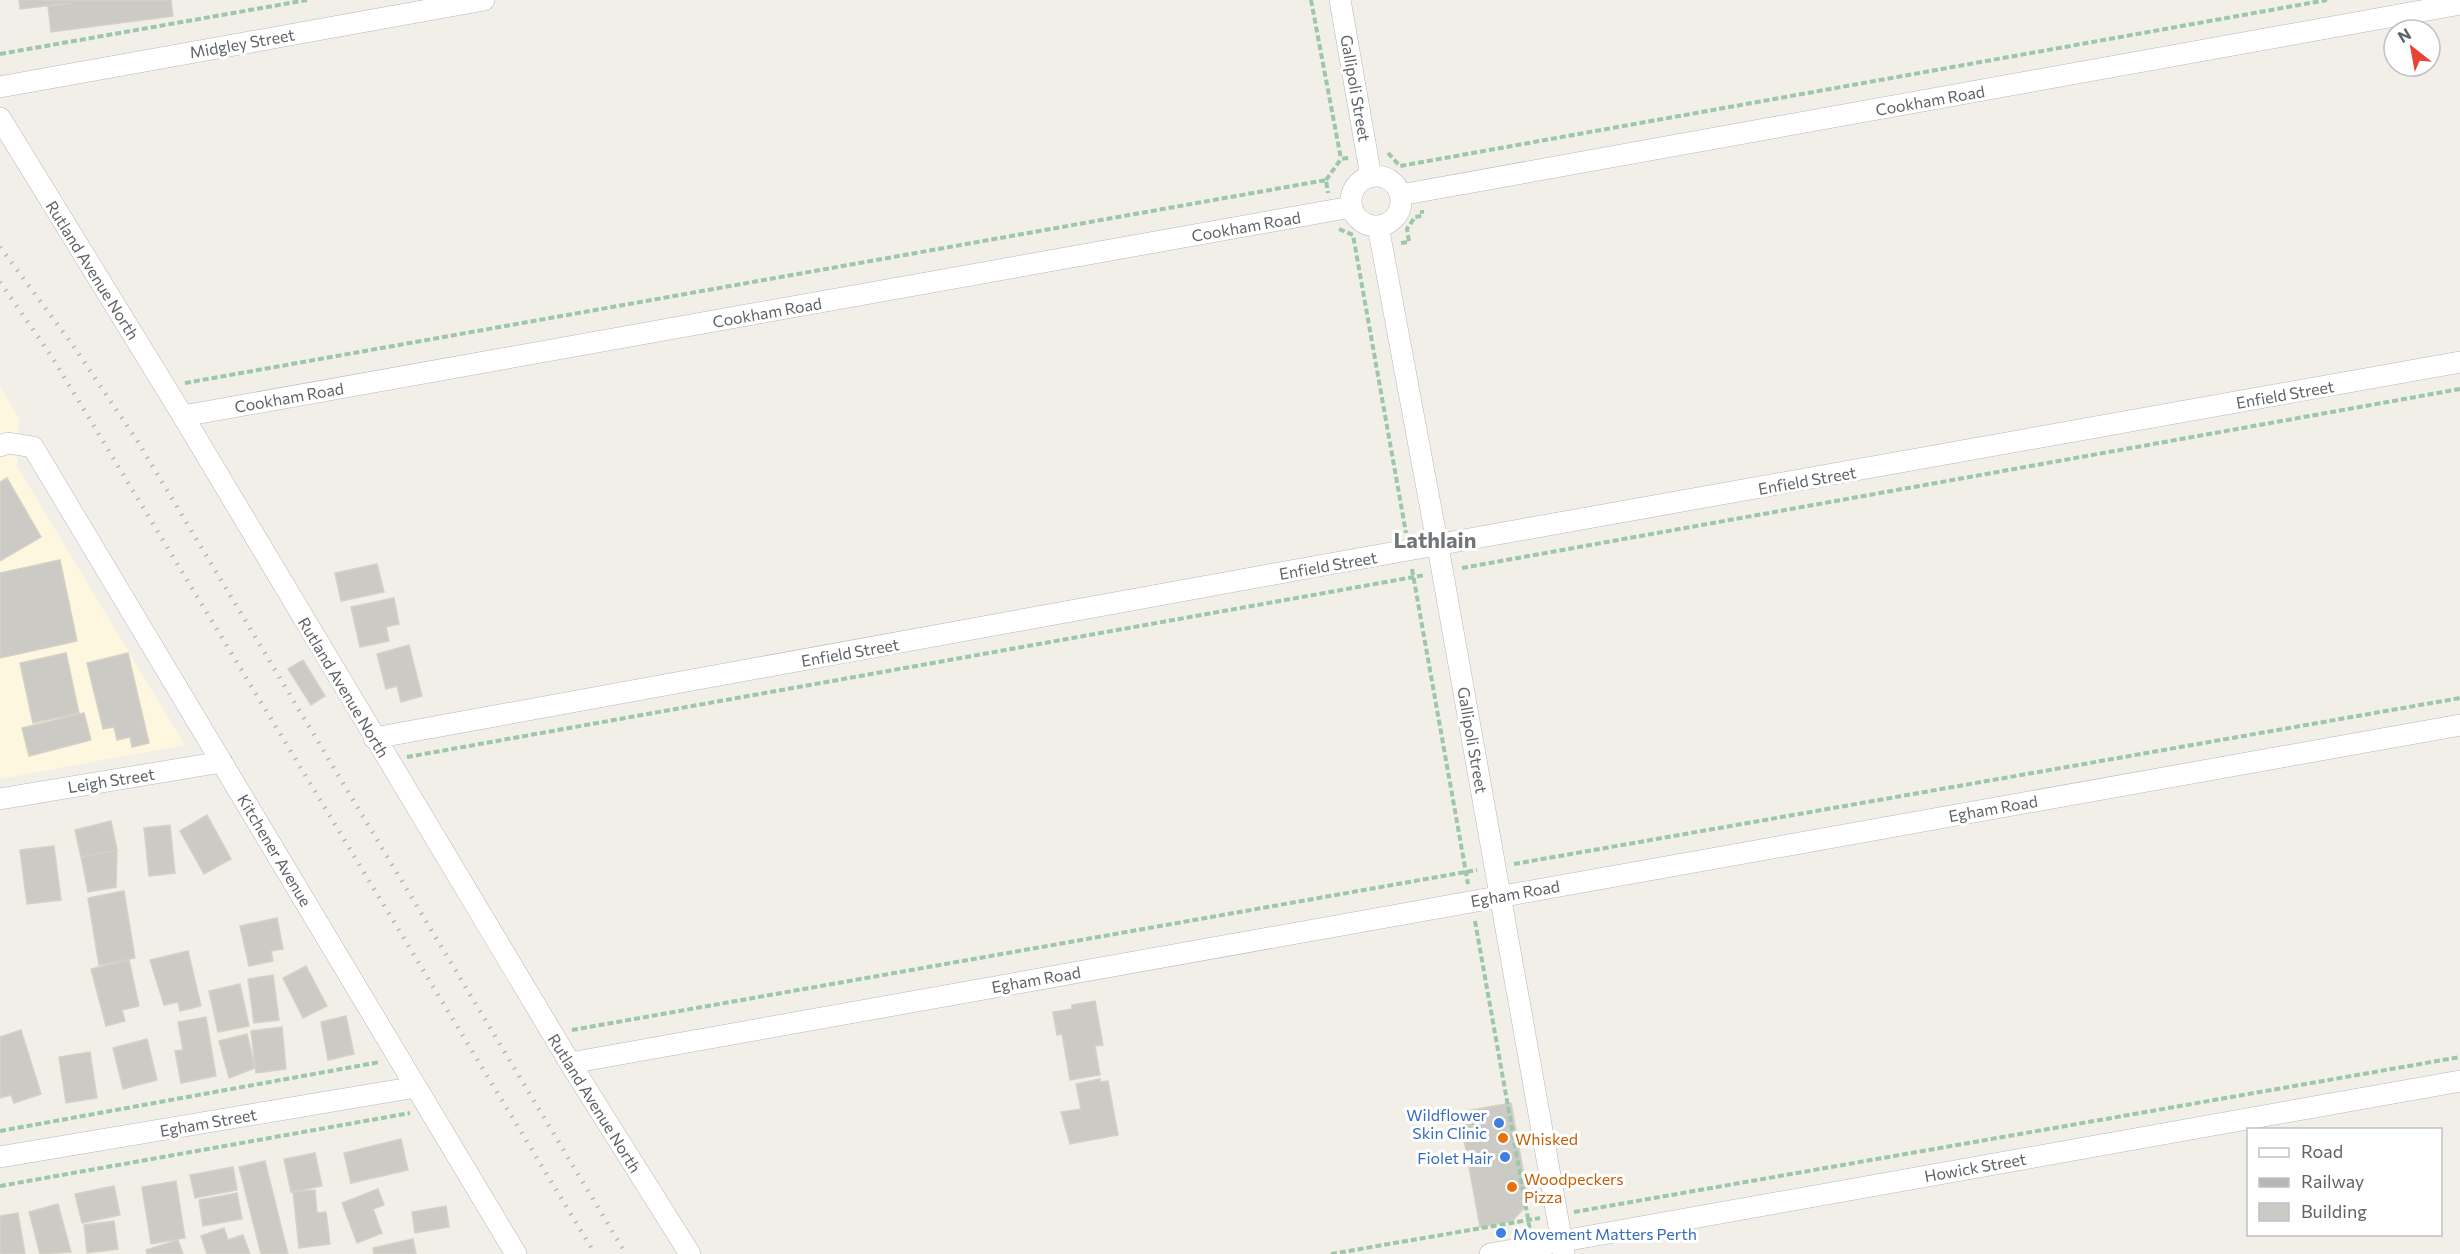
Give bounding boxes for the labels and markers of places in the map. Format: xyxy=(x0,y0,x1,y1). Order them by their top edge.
place label: Wildflower Skin Clinic xyxy=(1406,1105,1488,1142)
marker: Wildflower Skin Clinic xyxy=(1492,1116,1506,1130)
place label: Whisked xyxy=(1515,1129,1578,1148)
marker: Whisked xyxy=(1496,1131,1510,1145)
place label: Fiolet Hair xyxy=(1417,1148,1494,1167)
marker: Fiolet Hair xyxy=(1498,1150,1512,1164)
place label: Woodpeckers Pizza xyxy=(1524,1169,1624,1206)
marker: Woodpeckers Pizza xyxy=(1505,1180,1519,1194)
place label: Movement Matters Perth xyxy=(1513,1224,1697,1243)
marker: Movement Matters Perth xyxy=(1494,1226,1508,1240)

